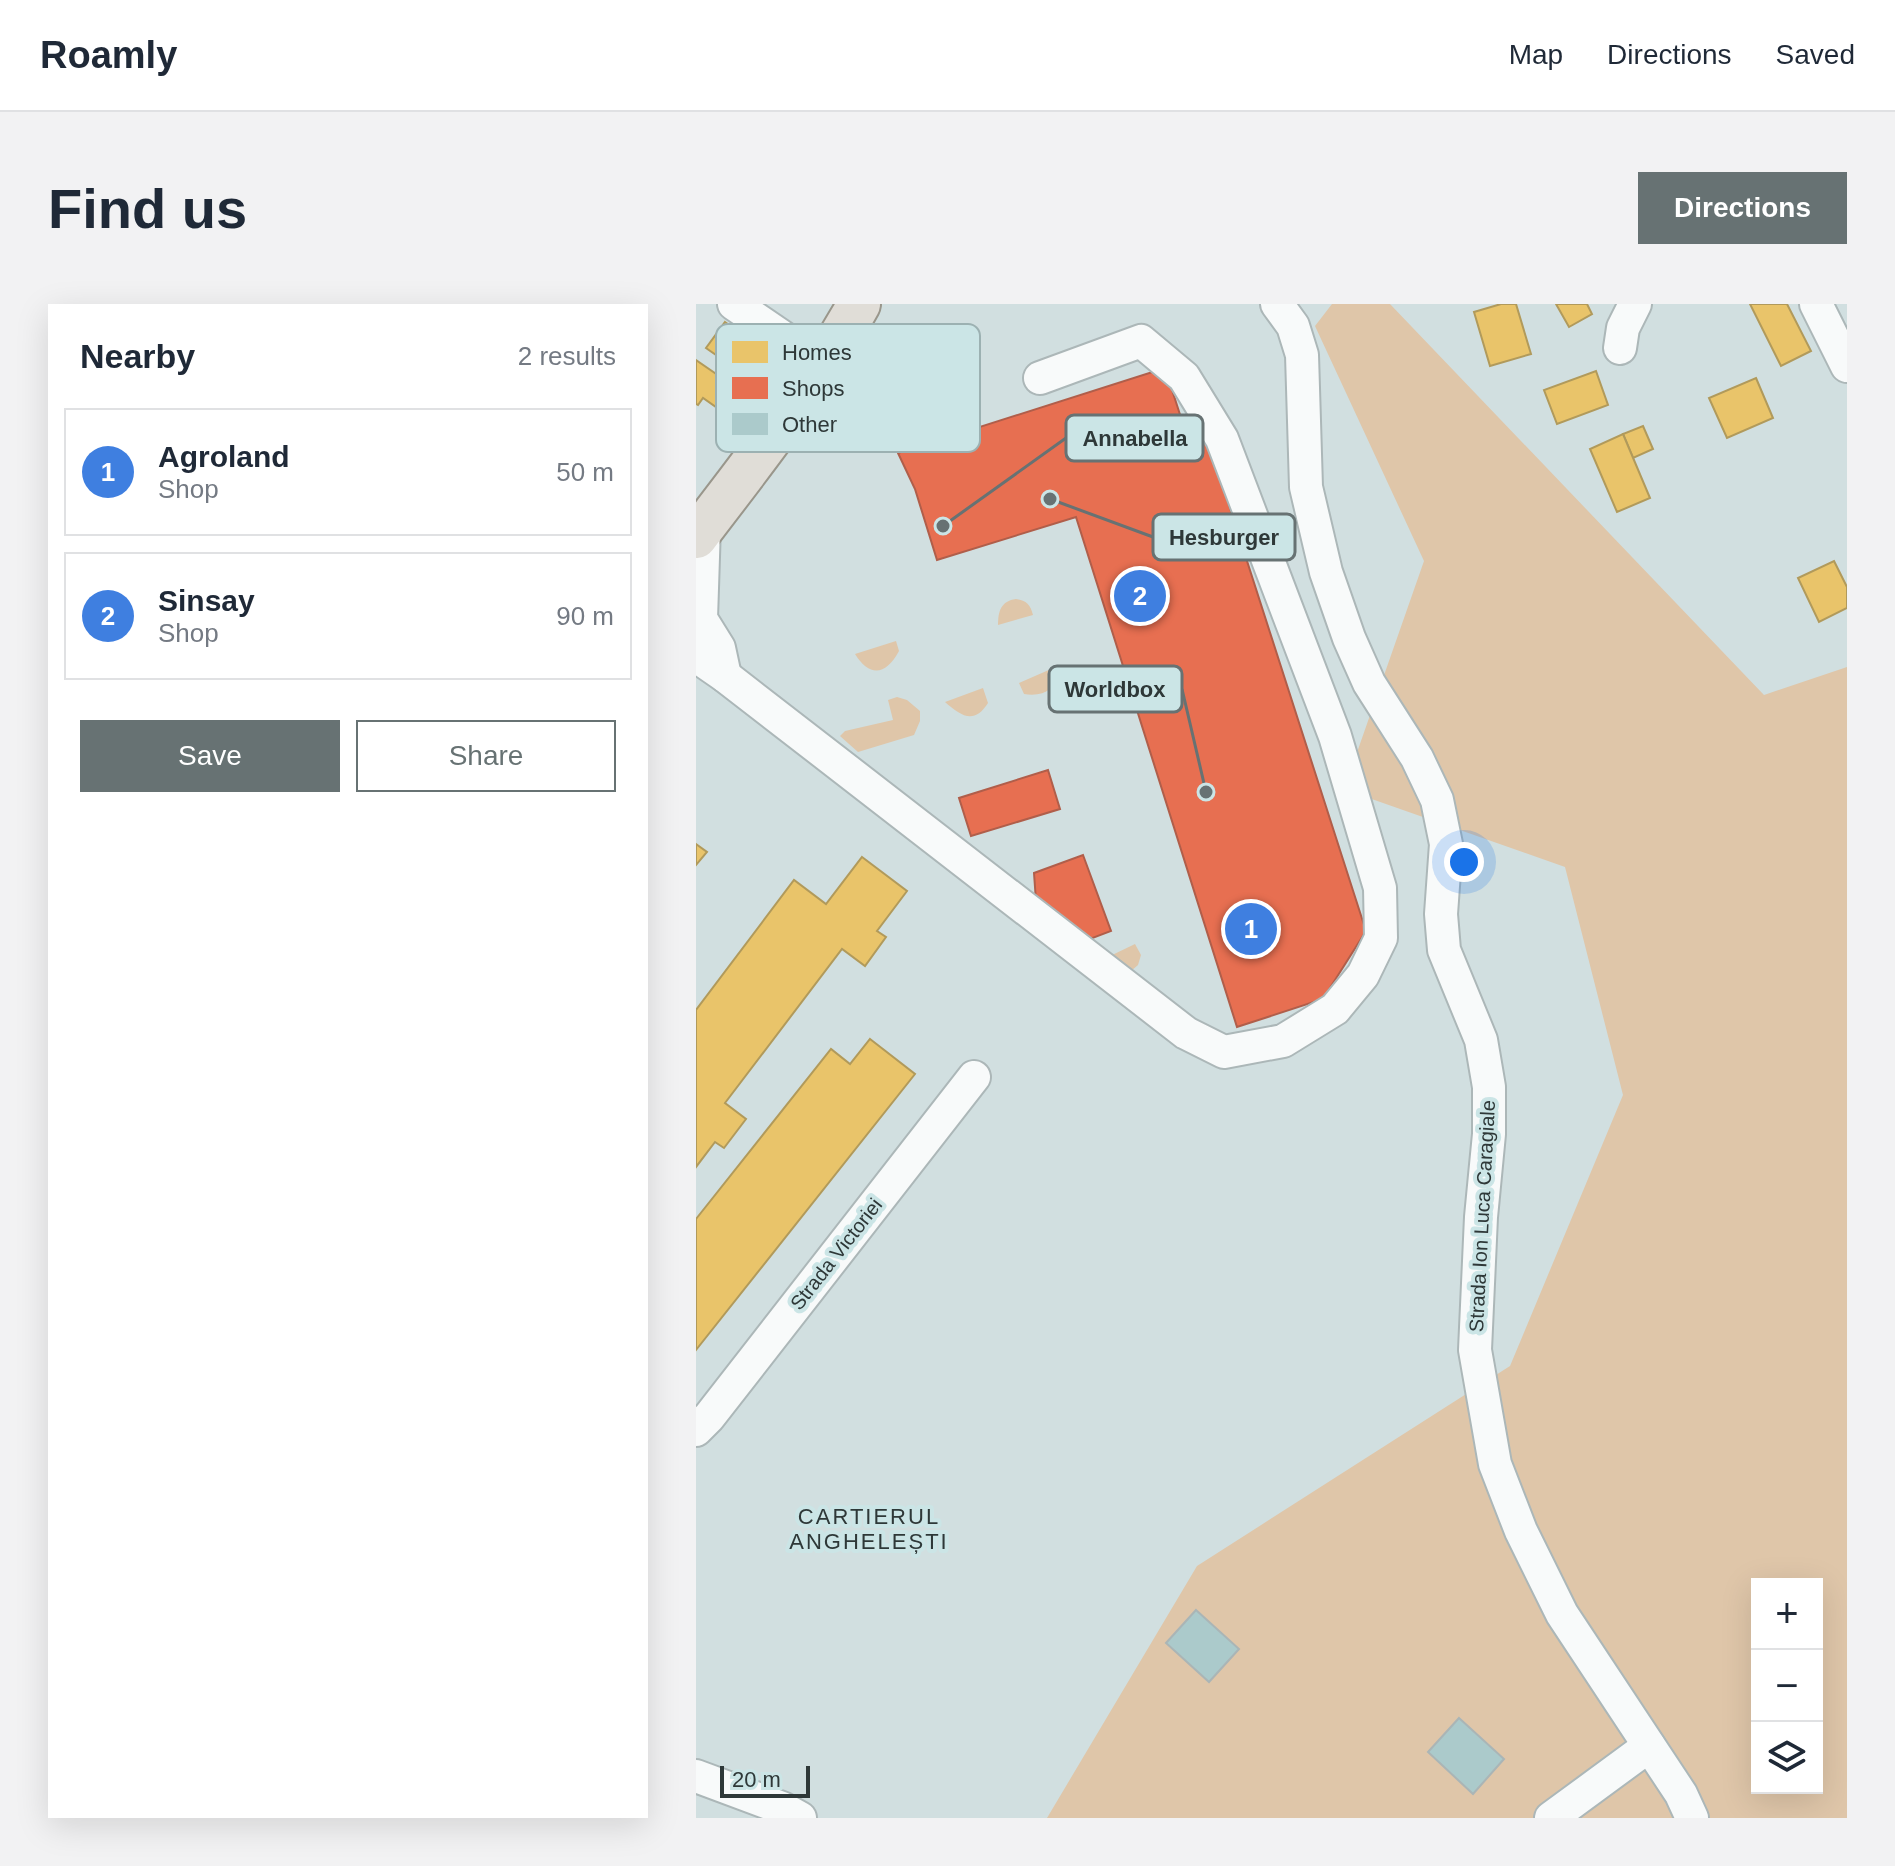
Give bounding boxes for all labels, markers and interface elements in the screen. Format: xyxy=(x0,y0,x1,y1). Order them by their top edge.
text: Roamly xyxy=(40,34,177,76)
text: Map xyxy=(1509,39,1563,70)
text: Directions xyxy=(1607,39,1732,70)
text: Saved xyxy=(1776,39,1855,70)
button: Directions xyxy=(1638,172,1847,244)
text: Find us xyxy=(48,177,247,240)
legend xyxy=(716,324,980,452)
text: Nearby xyxy=(80,337,195,375)
text: Homes xyxy=(782,340,852,365)
text: 2 results xyxy=(518,341,616,371)
text: Shops xyxy=(782,376,844,401)
text: Other xyxy=(782,412,837,437)
callout: Annabella xyxy=(1066,415,1203,461)
text: Annabella xyxy=(1082,426,1188,451)
text: Agroland xyxy=(158,440,290,473)
text: 1 xyxy=(101,457,115,487)
text: 50 m xyxy=(556,457,614,487)
text: Shop xyxy=(158,474,219,504)
callout: Hesburger xyxy=(1153,514,1295,560)
text: Hesburger xyxy=(1169,525,1279,550)
pin: 2 xyxy=(1114,566,1166,626)
text: Sinsay xyxy=(158,584,255,617)
text: 2 xyxy=(101,601,115,631)
text: 90 m xyxy=(556,601,614,631)
text: Shop xyxy=(158,618,219,648)
callout: Worldbox xyxy=(1049,666,1182,712)
text: Worldbox xyxy=(1064,677,1166,702)
button: Save xyxy=(80,720,340,792)
button: Share xyxy=(356,720,616,792)
your location xyxy=(1444,842,1484,882)
pin: 1 xyxy=(1225,899,1277,959)
street label: Strada Ion Luca Caragiale xyxy=(1465,1099,1499,1333)
street label: Strada Victoriei xyxy=(786,1194,886,1314)
district label: CARTIERUL ANGHELEȘTI xyxy=(789,1504,949,1554)
map controls xyxy=(1751,1578,1823,1794)
button: + xyxy=(1751,1578,1823,1650)
button: − xyxy=(1751,1650,1823,1722)
button: layers xyxy=(1751,1722,1823,1794)
scale bar xyxy=(720,1762,810,1798)
text: 20 m xyxy=(732,1767,781,1792)

